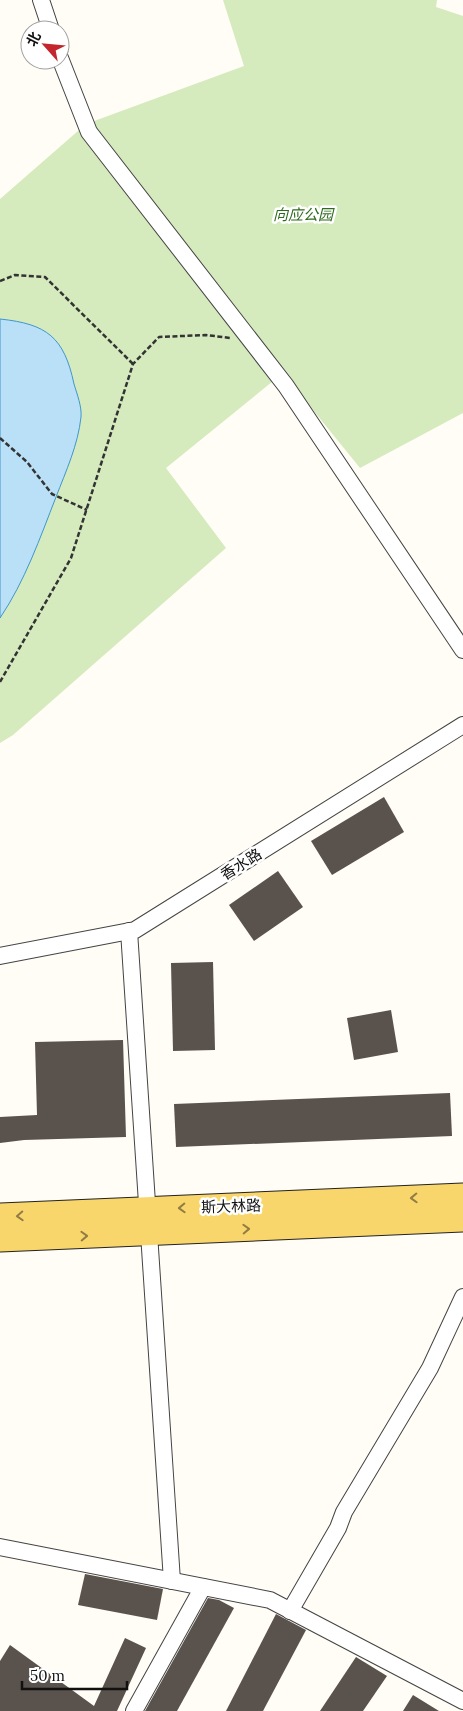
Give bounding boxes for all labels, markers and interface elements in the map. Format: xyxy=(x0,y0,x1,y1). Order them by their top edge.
north arrow xyxy=(20,20,70,70)
text: 北 xyxy=(22,29,45,49)
park label: 向应公园 xyxy=(273,205,335,224)
street label: 香水路 xyxy=(217,844,265,884)
one-way arrow xyxy=(410,1193,418,1203)
street label: 斯大林路 xyxy=(201,1195,261,1217)
one-way arrow xyxy=(178,1203,186,1213)
one-way arrow xyxy=(15,1210,23,1221)
one-way arrow xyxy=(242,1223,250,1234)
one-way arrow xyxy=(80,1230,88,1241)
scale bar xyxy=(22,1658,128,1690)
text: 50 m xyxy=(30,1666,65,1685)

